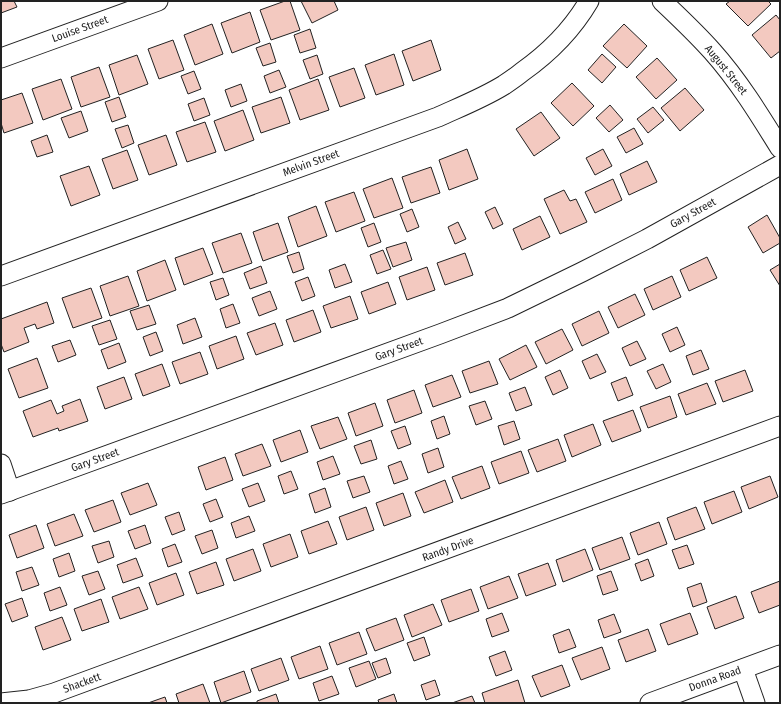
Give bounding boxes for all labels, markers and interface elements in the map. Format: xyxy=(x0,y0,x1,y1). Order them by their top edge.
street label: Louise Street xyxy=(50,13,110,45)
street label: August Street xyxy=(702,42,750,98)
street label: Melvin Street xyxy=(281,147,341,179)
street label: Gary Street xyxy=(668,195,718,231)
street label: Gary Street xyxy=(373,334,425,364)
street label: Gary Street xyxy=(69,445,121,475)
street label: Randy Drive xyxy=(421,534,475,564)
street label: Donna Road xyxy=(687,664,743,694)
street label: Shackett xyxy=(61,670,103,696)

